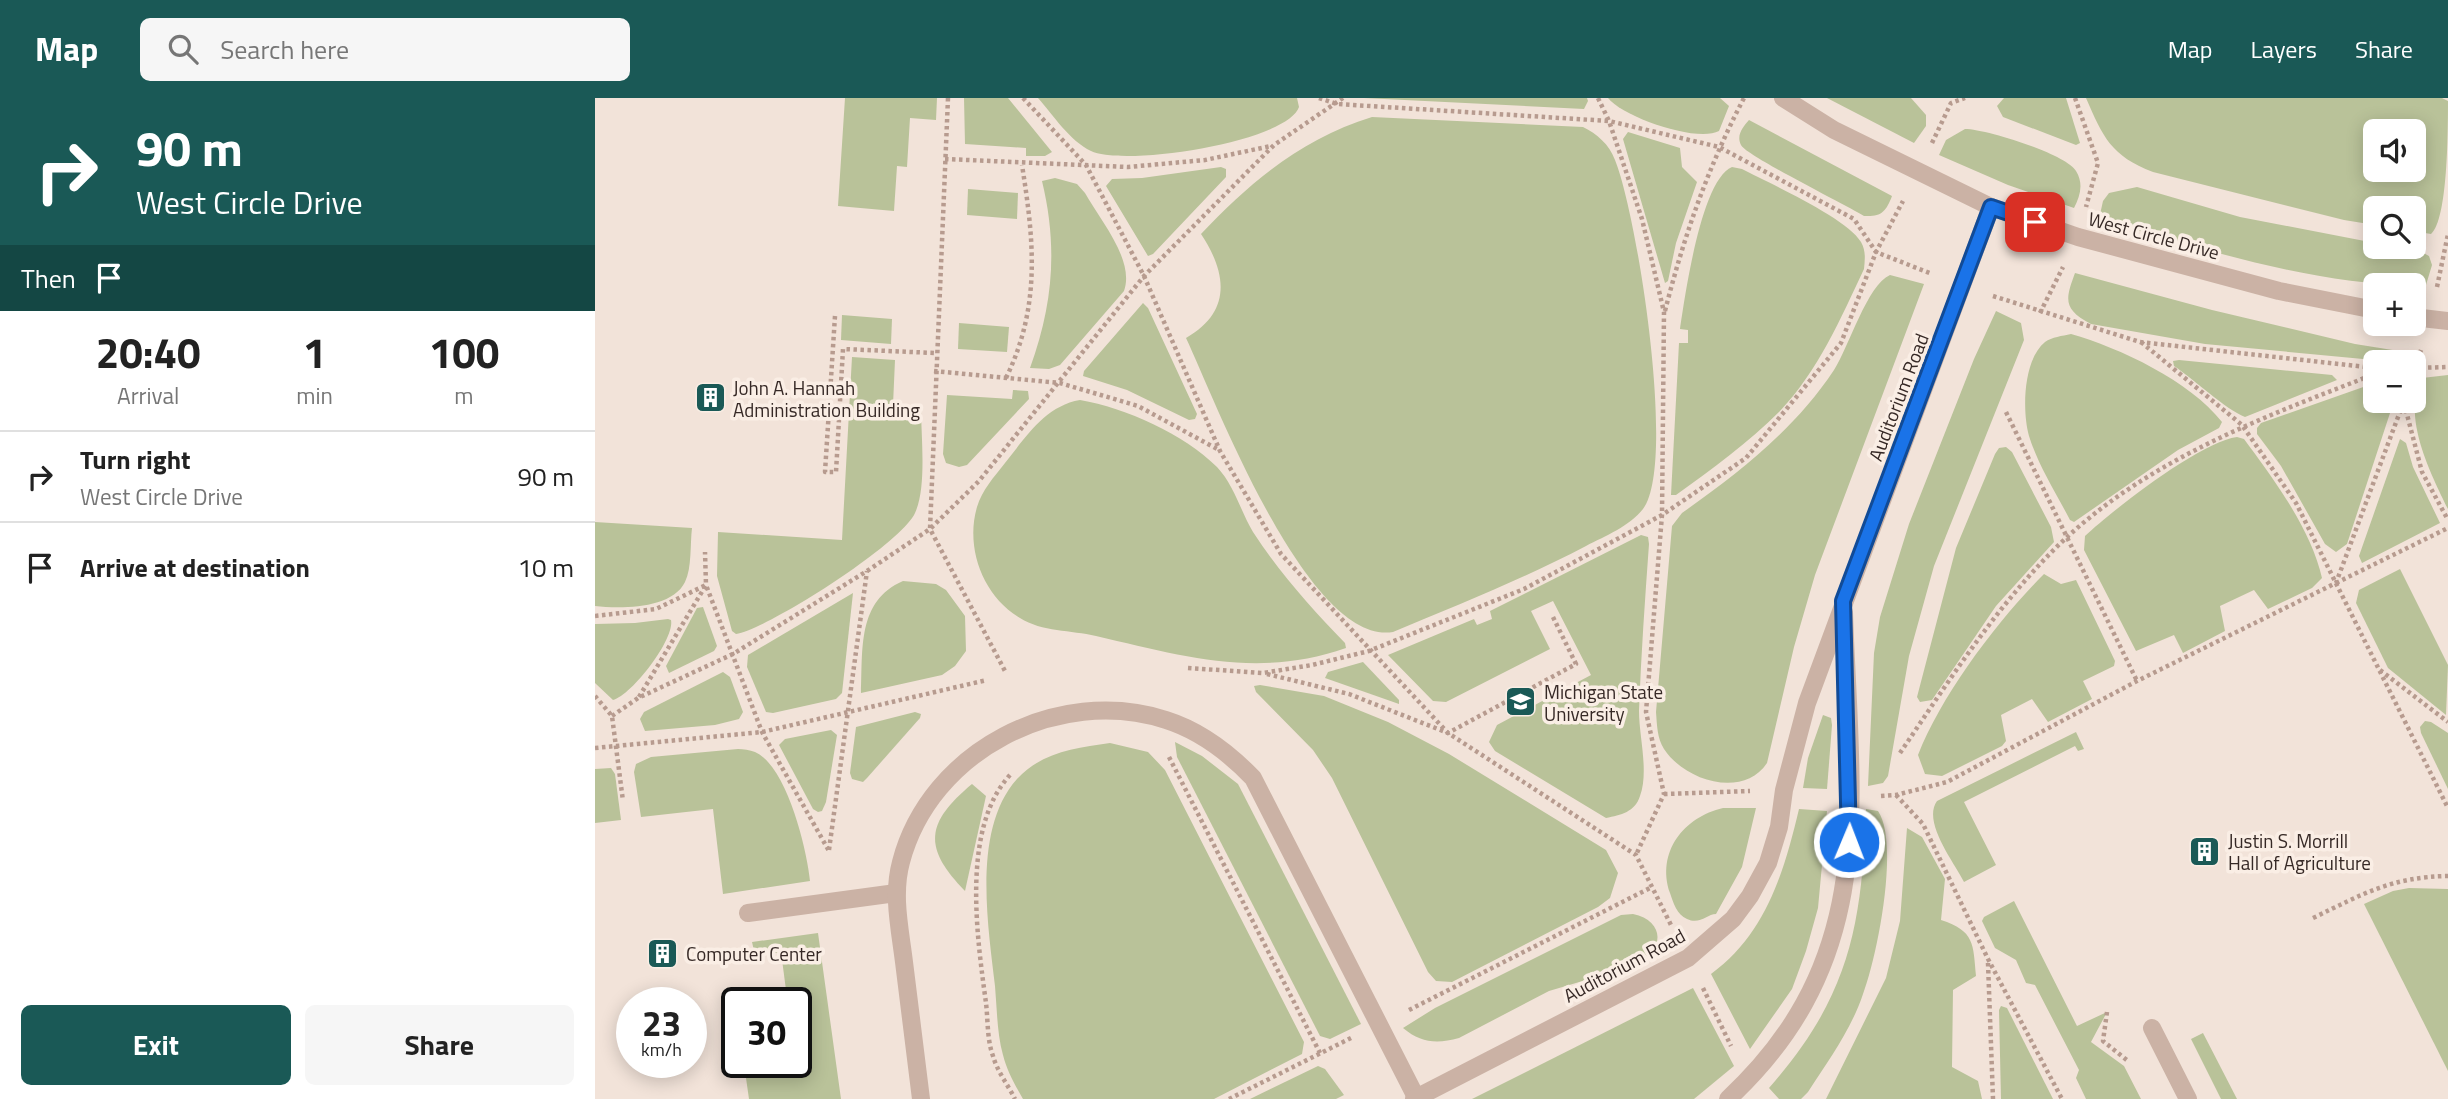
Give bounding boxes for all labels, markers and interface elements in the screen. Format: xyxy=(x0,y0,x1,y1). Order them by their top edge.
search box xyxy=(140,18,630,81)
text: Map xyxy=(35,24,98,74)
icon: search xyxy=(164,30,202,68)
text: Search here xyxy=(220,30,349,69)
text: Map xyxy=(2168,31,2213,67)
text: Layers xyxy=(2251,31,2317,67)
text: Share xyxy=(2355,31,2413,67)
text: 90 m xyxy=(136,110,243,185)
map controls xyxy=(2363,119,2426,413)
button: sound xyxy=(2363,119,2426,182)
icon: right xyxy=(21,126,112,217)
text: West Circle Drive xyxy=(136,178,363,226)
pin xyxy=(2005,192,2065,252)
button: search xyxy=(2363,196,2426,259)
icon: arrive xyxy=(2016,203,2054,241)
street label: West Circle Drive xyxy=(2085,204,2223,266)
text: Then xyxy=(21,259,76,298)
icon: arrive xyxy=(90,259,128,297)
button: + xyxy=(2363,273,2426,336)
text: 20:40 xyxy=(96,320,201,384)
text: 1 xyxy=(303,320,326,384)
text: 100 xyxy=(429,320,499,384)
street label: Auditorium Road xyxy=(1860,329,1936,465)
button: − xyxy=(2363,350,2426,413)
place label: John A. Hannah Administration Building xyxy=(733,373,920,424)
text: Arrival xyxy=(117,378,179,413)
text: min xyxy=(296,378,333,413)
text: m xyxy=(454,378,474,413)
building icon: John A. Hannah Administration Building xyxy=(693,381,727,415)
text: Turn right xyxy=(80,440,191,479)
text: 90 m xyxy=(517,457,574,496)
icon: right xyxy=(21,458,59,496)
text: West Circle Drive xyxy=(80,479,243,514)
text: Arrive at destination xyxy=(80,548,310,587)
text: 10 m xyxy=(517,548,574,587)
icon: arrive xyxy=(21,549,59,587)
place label: Michigan State University xyxy=(1544,677,1663,728)
school or university icon: Michigan State University xyxy=(1504,685,1538,719)
position arrow xyxy=(1812,805,1886,879)
place label: Justin S. Morrill Hall of Agriculture xyxy=(2228,826,2371,877)
building icon: Justin S. Morrill Hall of Agriculture xyxy=(2188,834,2222,868)
street label: Auditorium Road xyxy=(1558,921,1690,1009)
building icon: Computer Center xyxy=(646,936,680,970)
place label: Computer Center xyxy=(686,939,822,968)
speed limit sign: 30 xyxy=(721,987,812,1078)
text: 23 xyxy=(642,996,681,1050)
button: Exit xyxy=(21,1005,291,1085)
button: Share xyxy=(305,1005,574,1085)
text: km/h xyxy=(641,1036,682,1063)

